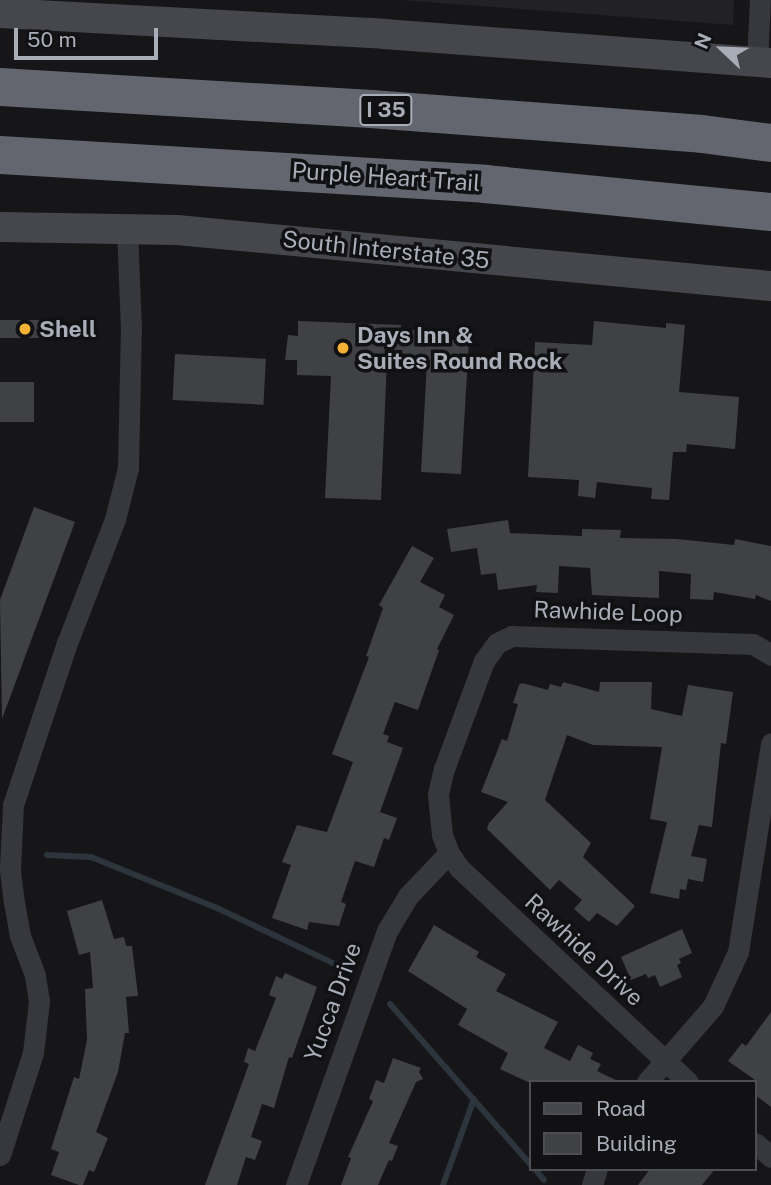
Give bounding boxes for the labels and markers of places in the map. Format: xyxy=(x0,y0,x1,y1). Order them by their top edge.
place label: Shell xyxy=(39,315,97,343)
marker: Shell xyxy=(17,321,33,337)
place label: Days Inn & Suites Round Rock xyxy=(357,321,563,375)
marker: Days Inn & Suites Round Rock xyxy=(335,340,351,356)

